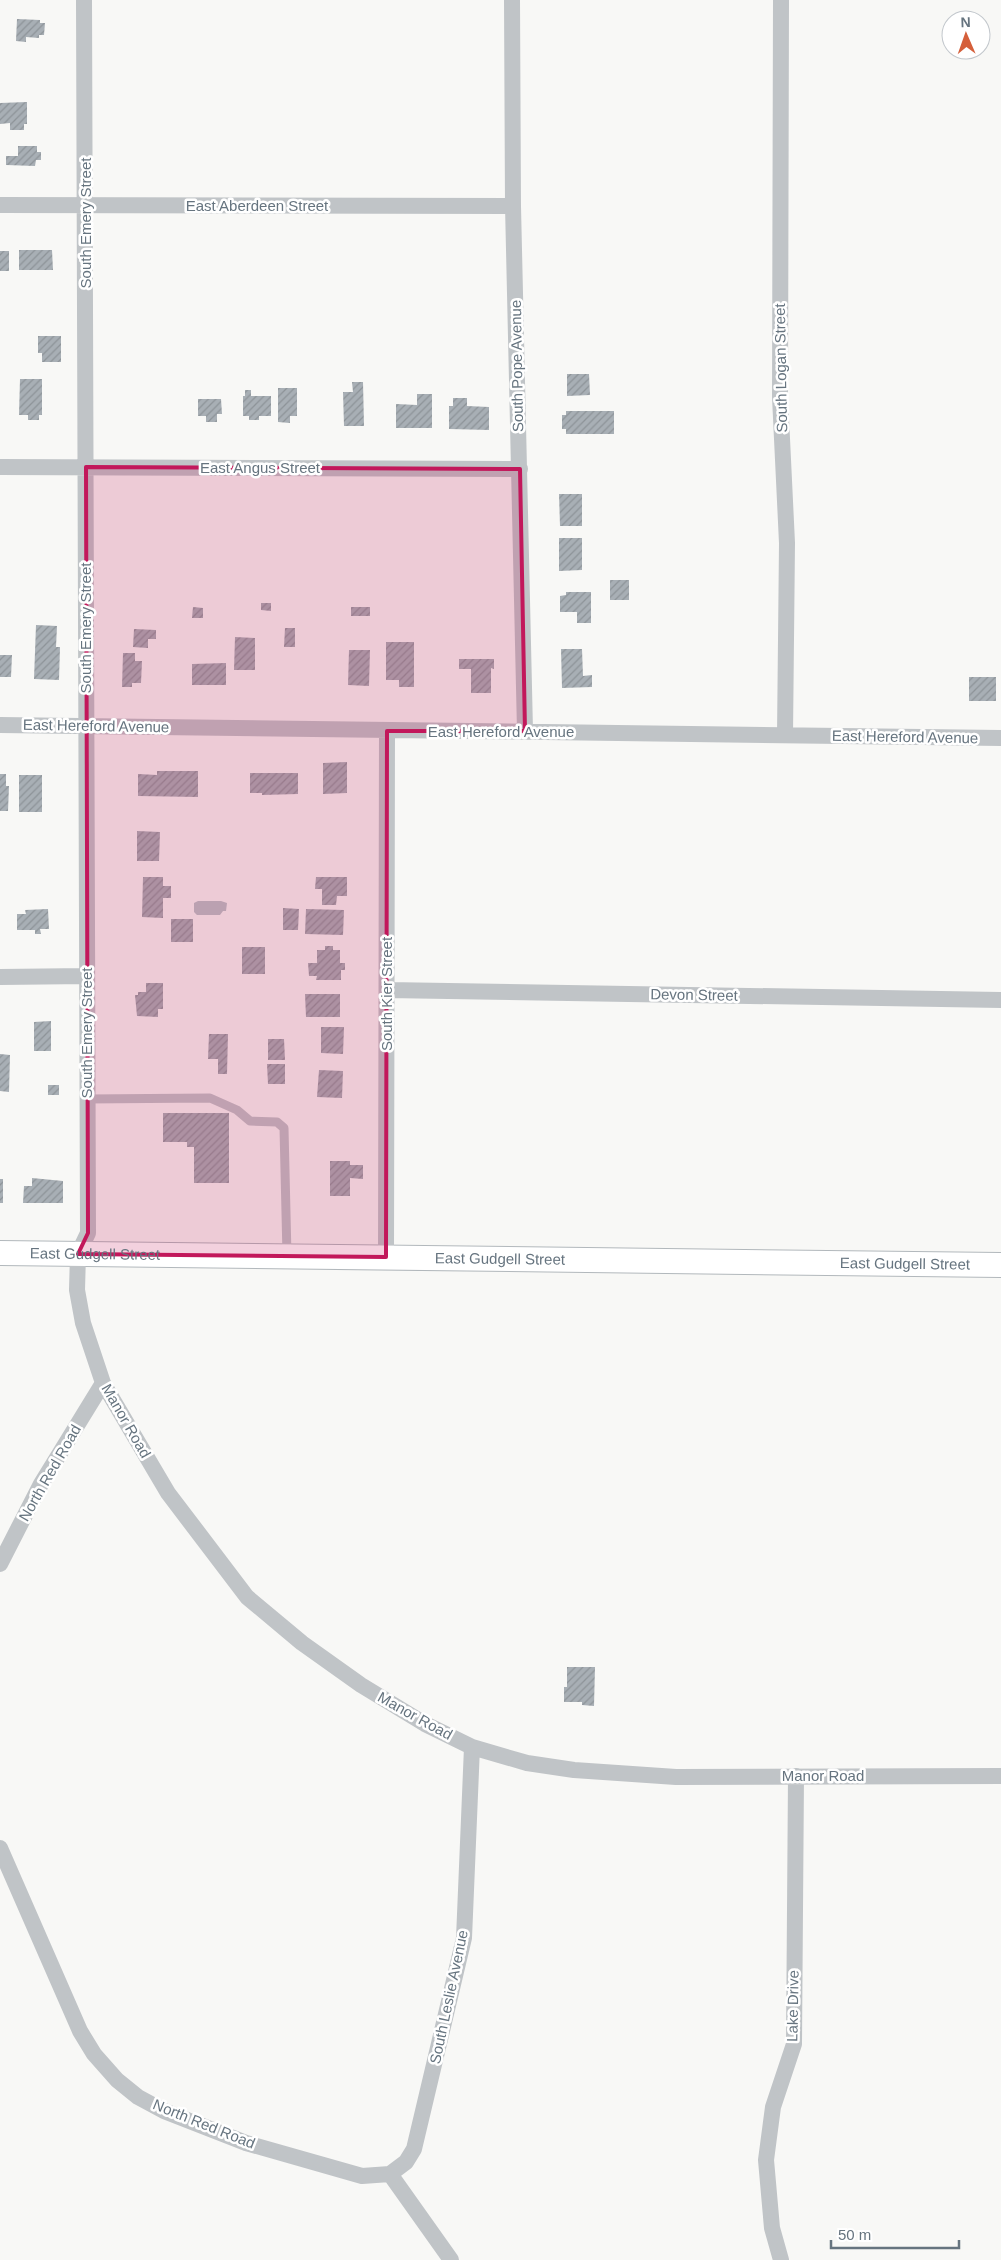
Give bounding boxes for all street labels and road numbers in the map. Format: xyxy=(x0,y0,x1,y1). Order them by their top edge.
street label: South Emery Street xyxy=(77,157,94,288)
street label: East Aberdeen Street xyxy=(186,197,329,214)
street label: South Pope Avenue xyxy=(507,300,526,432)
street label: South Logan Street xyxy=(771,302,790,433)
street label: East Angus Street xyxy=(200,459,321,476)
street label: South Emery Street xyxy=(77,562,94,693)
street label: East Hereford Avenue xyxy=(23,716,169,735)
street label: East Hereford Avenue xyxy=(428,723,574,740)
street label: East Hereford Avenue xyxy=(832,727,978,746)
street label: South Kier Street xyxy=(378,936,395,1051)
street label: South Emery Street xyxy=(78,967,95,1098)
street label: Devon Street xyxy=(650,985,739,1004)
street label: East Gudgell Street xyxy=(30,1244,161,1263)
street label: East Gudgell Street xyxy=(435,1249,566,1268)
street label: East Gudgell Street xyxy=(840,1254,971,1273)
street label: Manor Road xyxy=(98,1381,154,1461)
street label: North Red Road xyxy=(15,1422,84,1524)
street label: Manor Road xyxy=(375,1688,455,1743)
street label: Manor Road xyxy=(782,1767,864,1784)
street label: South Leslie Avenue xyxy=(426,1928,471,2065)
street label: Lake Drive xyxy=(783,1970,802,2042)
street label: North Red Road xyxy=(151,2095,258,2152)

